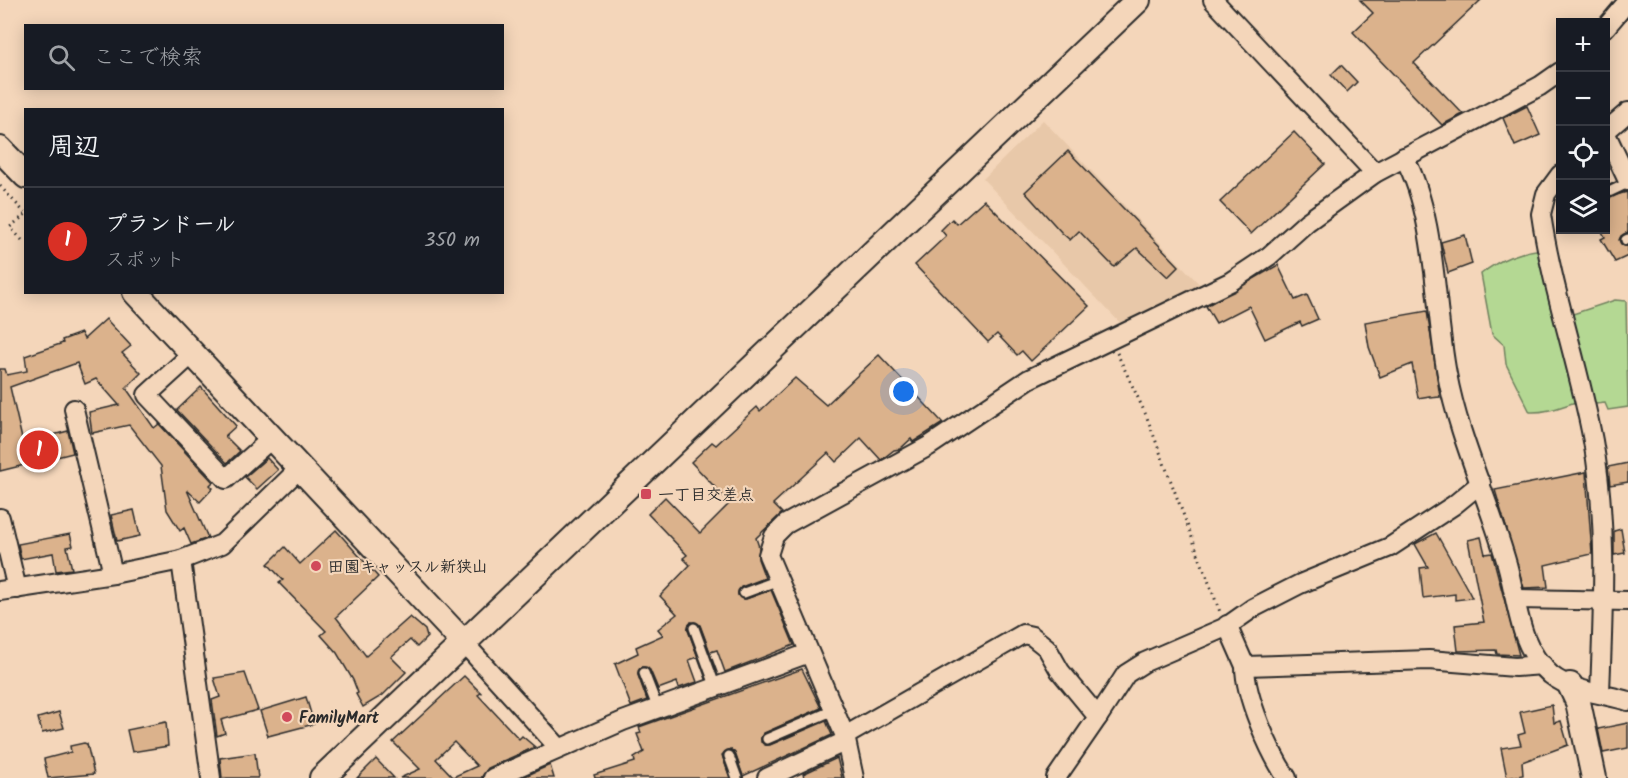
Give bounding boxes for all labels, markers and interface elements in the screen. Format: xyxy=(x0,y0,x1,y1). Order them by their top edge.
map controls xyxy=(1556,18,1610,234)
button: + xyxy=(1556,18,1610,72)
search box xyxy=(24,24,504,90)
icon: search xyxy=(45,41,78,74)
text: ここで検索 xyxy=(93,41,203,76)
button: − xyxy=(1556,72,1610,126)
button: locate xyxy=(1556,126,1610,180)
text: 周辺 xyxy=(48,127,100,169)
button: layers xyxy=(1556,180,1610,234)
text: プランドール xyxy=(105,208,236,243)
text: 1 xyxy=(64,225,71,257)
text: 350 m xyxy=(424,225,480,257)
text: スポット xyxy=(105,245,185,277)
your location xyxy=(889,377,918,406)
pin: 1 xyxy=(20,428,58,472)
place label: 一丁目交差点 xyxy=(658,483,754,508)
marker: 一丁目交差点 xyxy=(639,487,653,501)
place label: 田園キャッスル新狭山 xyxy=(328,555,488,580)
marker: 田園キャッスル新狭山 xyxy=(309,559,323,573)
place label: FamilyMart xyxy=(299,706,380,731)
marker: FamilyMart xyxy=(280,710,294,724)

